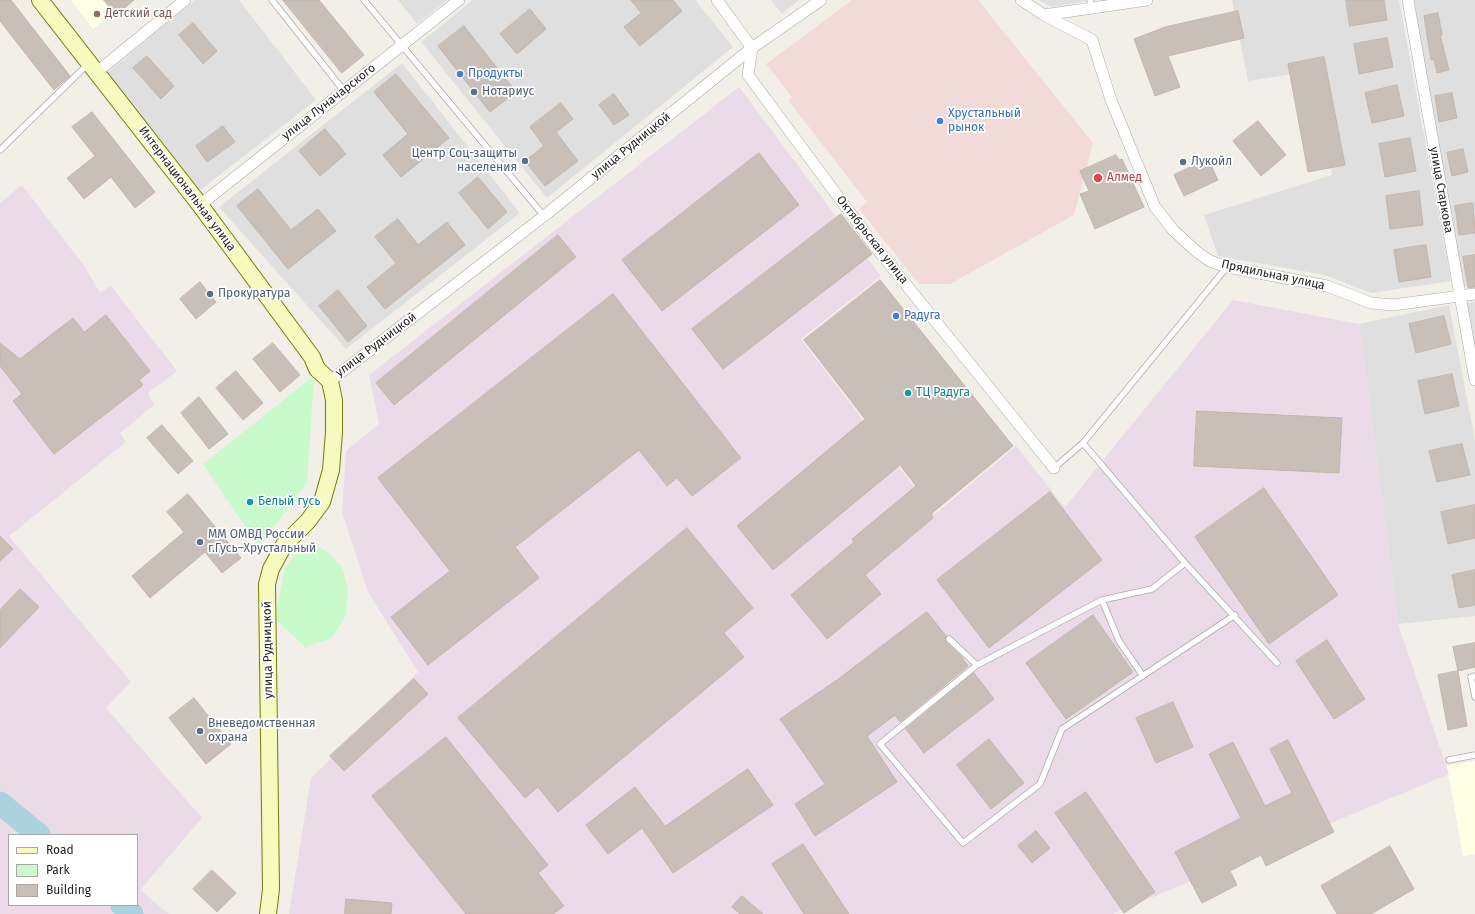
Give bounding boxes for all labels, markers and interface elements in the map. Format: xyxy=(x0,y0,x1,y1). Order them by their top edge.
place label: Детский сад xyxy=(105,7,172,21)
marker: Детский сад xyxy=(92,9,102,19)
street label: улица Луначарского xyxy=(279,61,379,143)
place label: Продукты xyxy=(468,67,523,81)
marker: Продукты xyxy=(455,69,465,79)
place label: Нотариус xyxy=(482,85,534,99)
marker: Нотариус xyxy=(469,87,479,97)
place label: Хрустальный рынок xyxy=(948,107,1021,135)
street label: улица Рудницкой xyxy=(589,110,673,182)
marker: Хрустальный рынок xyxy=(935,116,945,126)
street label: Интернациональная улица xyxy=(135,124,239,254)
street label: улица Старкова xyxy=(1426,146,1456,234)
place label: Центр Соц-защиты населения xyxy=(412,147,517,175)
place label: Лукойл xyxy=(1191,155,1232,169)
marker: Центр Соц-защиты населения xyxy=(520,156,530,166)
marker: Лукойл xyxy=(1178,157,1188,167)
place label: Алмед xyxy=(1107,171,1142,185)
marker: Алмед xyxy=(1092,172,1104,184)
street label: Октябрьская улица xyxy=(833,193,911,287)
street label: Прядильная улица xyxy=(1220,257,1326,293)
place label: Прокуратура xyxy=(218,287,291,301)
marker: Прокуратура xyxy=(205,289,215,299)
place label: Радуга xyxy=(904,309,941,323)
street label: улица Рудницкой xyxy=(333,310,419,380)
marker: Радуга xyxy=(891,311,901,321)
place label: ТЦ Радуга xyxy=(916,386,970,400)
marker: ТЦ Радуга xyxy=(903,388,913,398)
place label: Белый гусь xyxy=(258,495,320,509)
marker: Белый гусь xyxy=(245,497,255,507)
place label: ММ ОМВД России г.Гусь–Хрустальный xyxy=(208,528,316,556)
marker: ММ ОМВД России г.Гусь–Хрустальный xyxy=(195,537,205,547)
street label: улица Рудницкой xyxy=(260,601,276,699)
place label: Вневедомственная охрана xyxy=(208,717,316,745)
marker: Вневедомственная охрана xyxy=(195,726,205,736)
legend xyxy=(8,834,138,906)
text: Road xyxy=(46,843,74,857)
text: Park xyxy=(46,863,70,877)
text: Building xyxy=(46,883,91,897)

